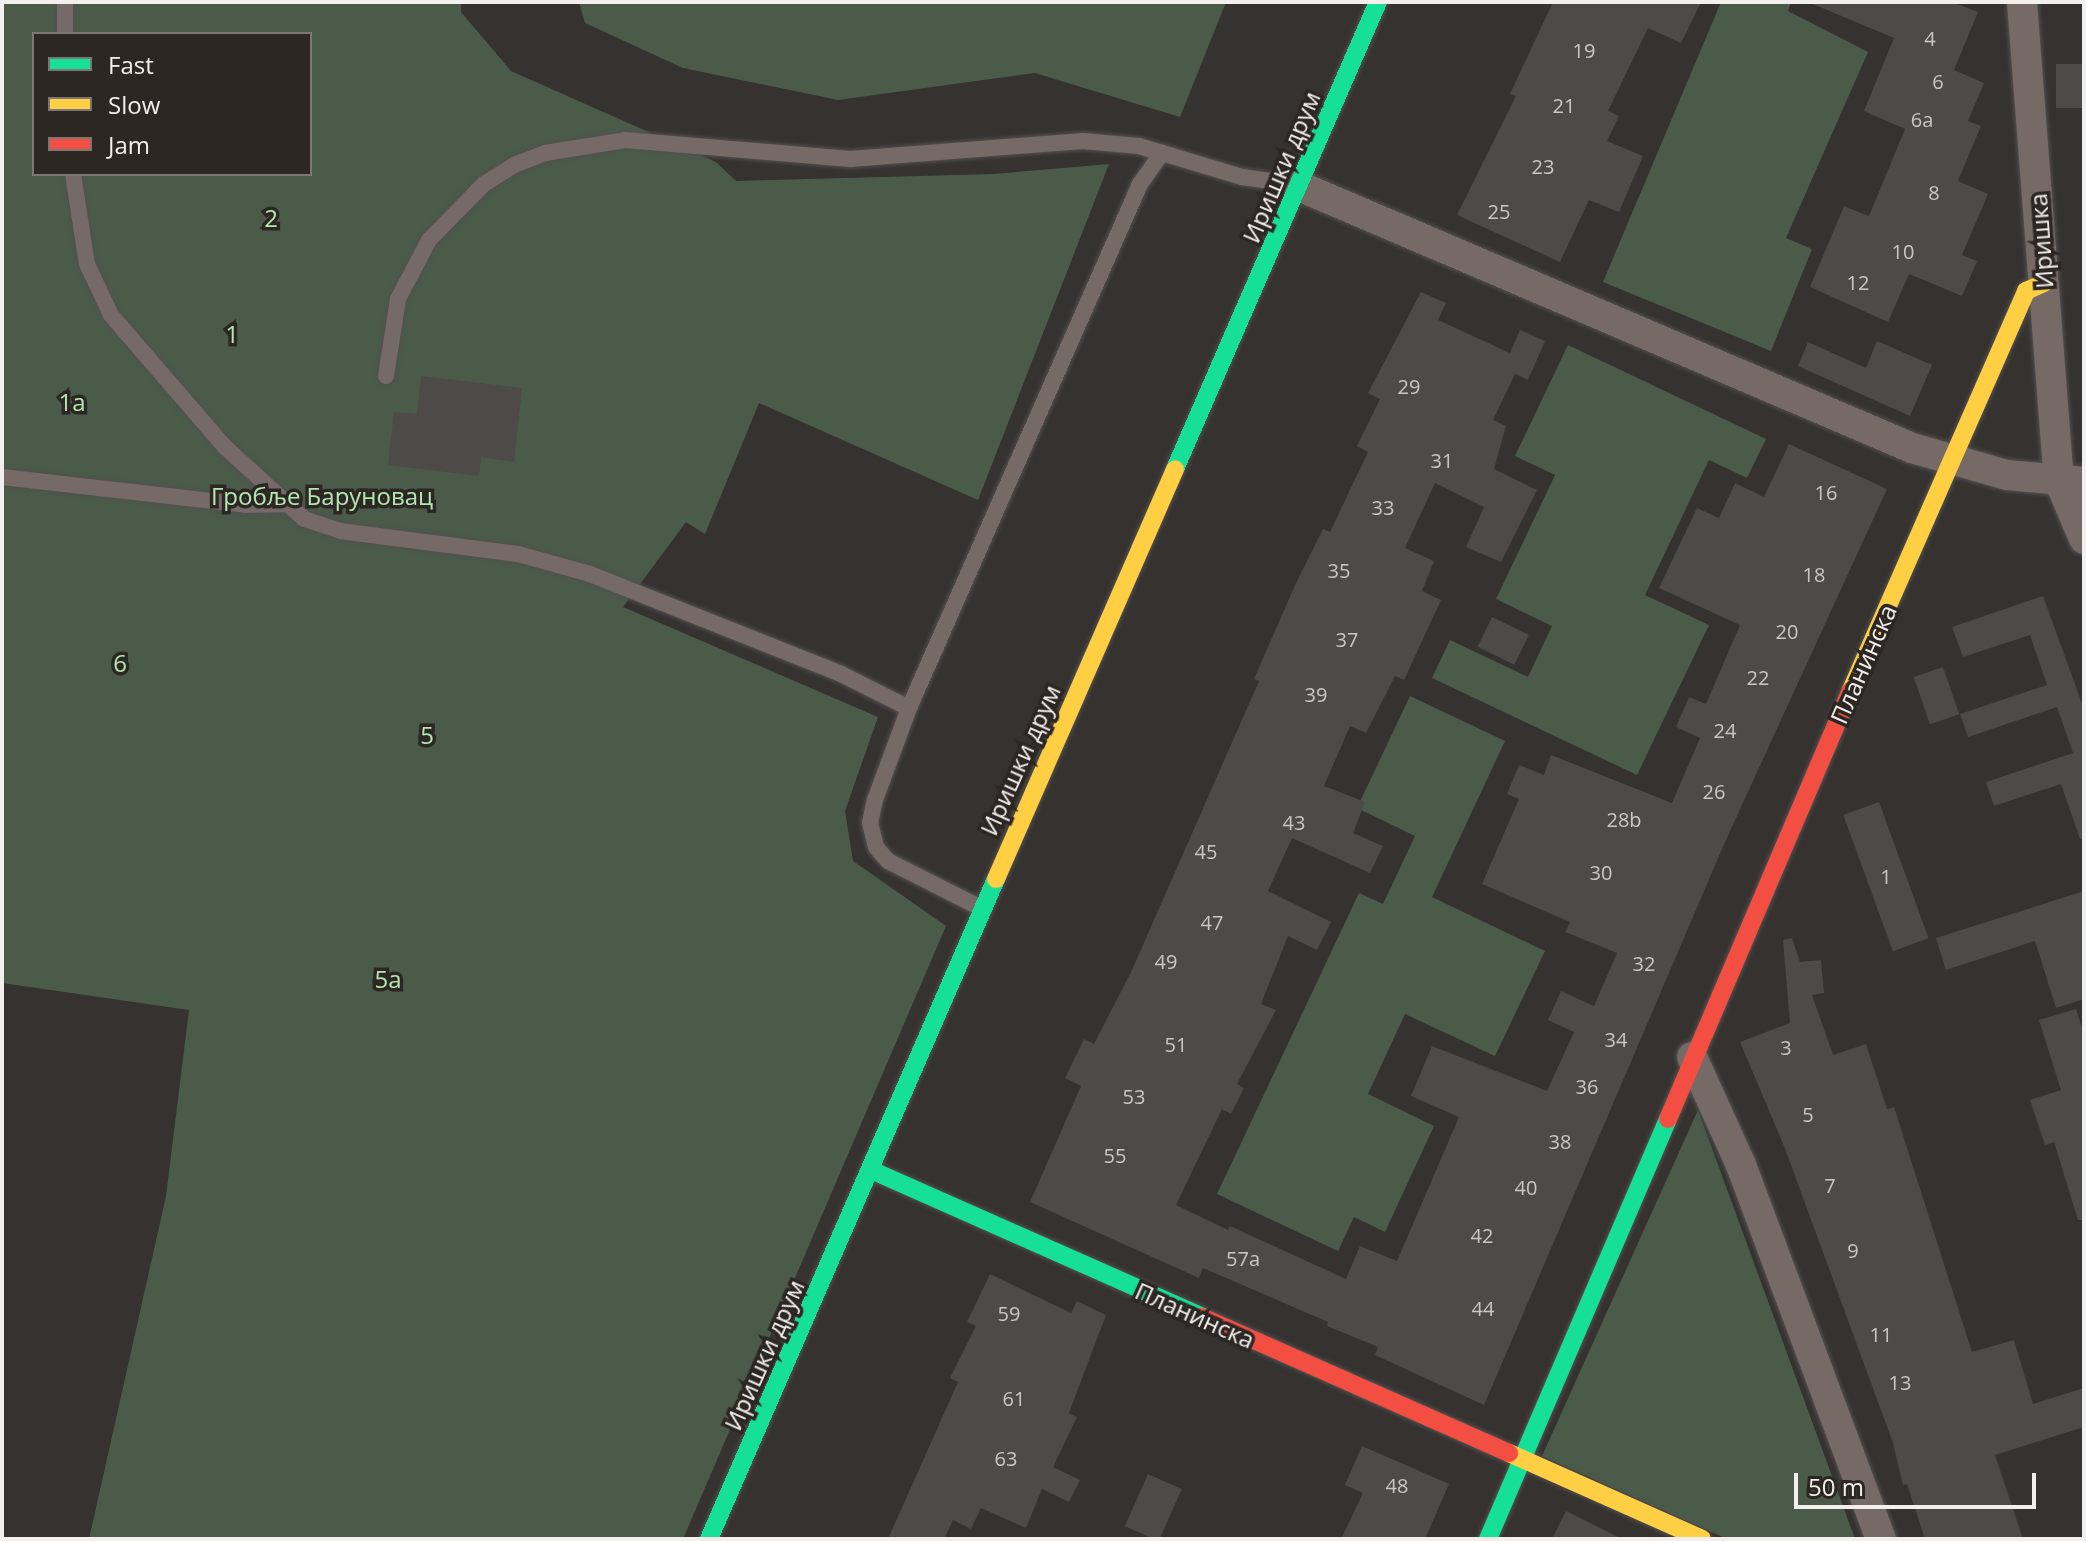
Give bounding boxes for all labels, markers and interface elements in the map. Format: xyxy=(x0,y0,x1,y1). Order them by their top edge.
house number: 4 xyxy=(1924,26,1936,50)
legend xyxy=(32,32,312,176)
house number: 19 xyxy=(1573,38,1595,62)
text: Fast xyxy=(108,48,154,81)
house number: 6 xyxy=(1932,69,1944,93)
street label: Иришки друм xyxy=(1236,87,1326,247)
text: Slow xyxy=(108,88,160,121)
house number: 21 xyxy=(1553,93,1575,117)
house number: 6a xyxy=(1911,107,1933,131)
text: Jam xyxy=(108,128,150,161)
house number: 23 xyxy=(1532,154,1554,178)
house number: 8 xyxy=(1928,180,1940,204)
street label: Иришка xyxy=(2023,192,2059,290)
house number: 25 xyxy=(1488,199,1510,223)
park label: 2 xyxy=(264,204,278,232)
house number: 10 xyxy=(1892,239,1914,263)
house number: 12 xyxy=(1847,270,1869,294)
park label: 1 xyxy=(225,320,239,348)
house number: 29 xyxy=(1398,374,1420,398)
park label: 1a xyxy=(58,388,86,416)
house number: 31 xyxy=(1431,448,1453,472)
house number: 16 xyxy=(1815,480,1837,504)
park label: Гробље Баруновац xyxy=(211,482,433,510)
house number: 33 xyxy=(1372,495,1394,519)
house number: 35 xyxy=(1328,558,1350,582)
house number: 18 xyxy=(1803,562,1825,586)
street label: Планинска xyxy=(1824,600,1902,728)
house number: 20 xyxy=(1776,619,1798,643)
house number: 37 xyxy=(1336,627,1358,651)
park label: 6 xyxy=(113,649,127,677)
house number: 22 xyxy=(1747,665,1769,689)
street label: Иришки друм xyxy=(974,680,1066,840)
house number: 39 xyxy=(1305,682,1327,706)
house number: 24 xyxy=(1714,718,1736,742)
park label: 5 xyxy=(420,721,434,749)
house number: 26 xyxy=(1703,779,1725,803)
house number: 28b xyxy=(1606,807,1642,831)
house number: 43 xyxy=(1283,810,1305,834)
house number: 45 xyxy=(1195,839,1217,863)
house number: 30 xyxy=(1590,860,1612,884)
house number: 1 xyxy=(1880,864,1892,888)
house number: 47 xyxy=(1201,910,1223,934)
house number: 49 xyxy=(1155,949,1177,973)
house number: 32 xyxy=(1633,951,1655,975)
park label: 5a xyxy=(374,965,402,993)
house number: 34 xyxy=(1605,1027,1627,1051)
house number: 51 xyxy=(1165,1032,1187,1056)
house number: 3 xyxy=(1780,1035,1792,1059)
house number: 36 xyxy=(1576,1074,1598,1098)
house number: 53 xyxy=(1123,1084,1145,1108)
house number: 5 xyxy=(1802,1102,1814,1126)
house number: 38 xyxy=(1549,1129,1571,1153)
house number: 55 xyxy=(1104,1143,1126,1167)
house number: 7 xyxy=(1824,1173,1836,1197)
house number: 40 xyxy=(1515,1175,1537,1199)
house number: 42 xyxy=(1471,1223,1493,1247)
house number: 9 xyxy=(1847,1238,1859,1262)
house number: 57a xyxy=(1226,1246,1260,1270)
street label: Иришки друм xyxy=(718,1275,810,1435)
street label: Планинска xyxy=(1131,1276,1259,1354)
house number: 44 xyxy=(1472,1296,1494,1320)
house number: 59 xyxy=(998,1301,1020,1325)
house number: 11 xyxy=(1870,1322,1892,1346)
house number: 13 xyxy=(1889,1370,1911,1394)
house number: 61 xyxy=(1003,1386,1025,1410)
house number: 63 xyxy=(995,1446,1017,1470)
scale bar xyxy=(1798,1457,2040,1507)
text: 50 m xyxy=(1808,1470,1864,1503)
house number: 48 xyxy=(1386,1473,1408,1497)

